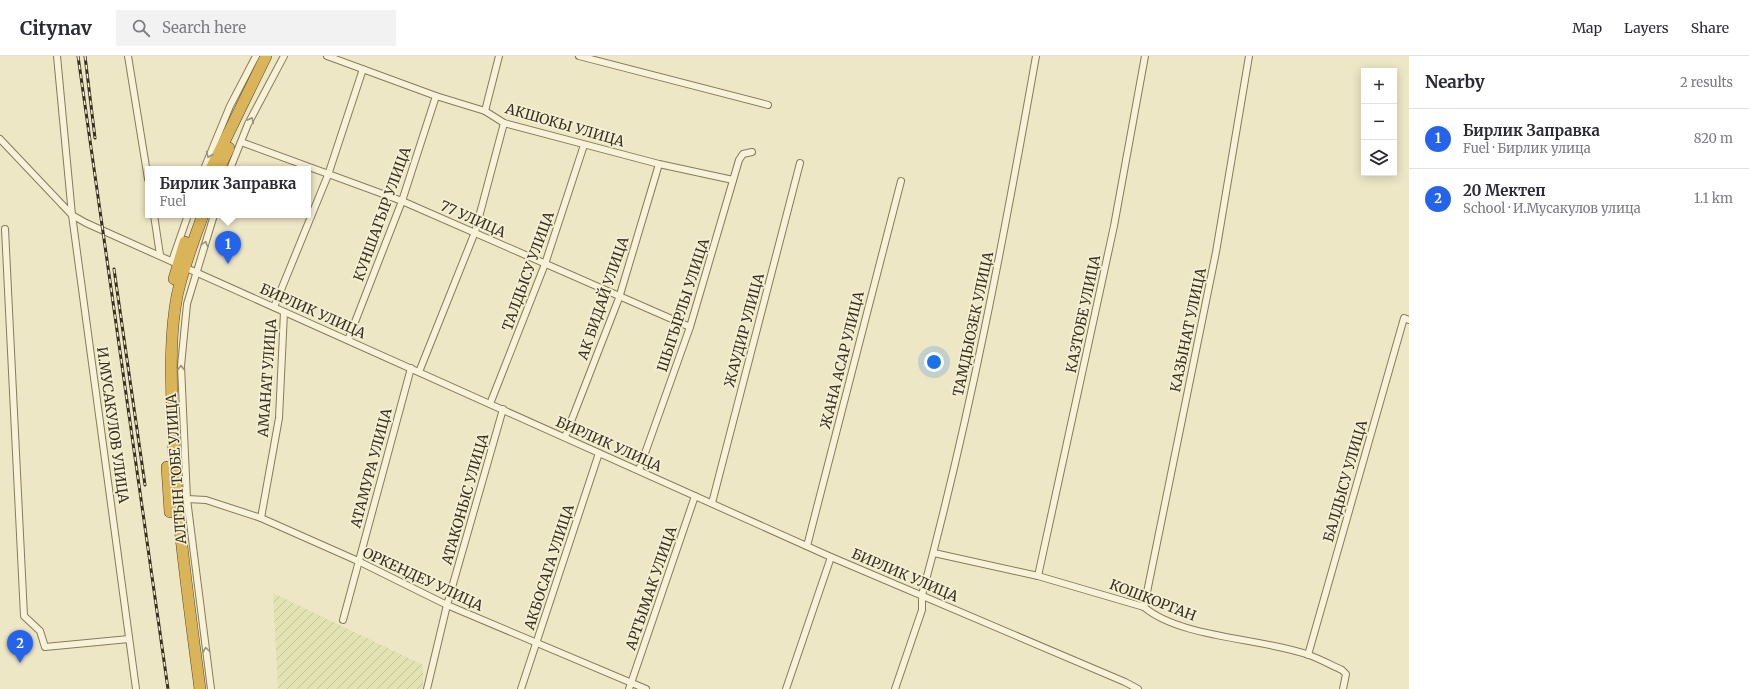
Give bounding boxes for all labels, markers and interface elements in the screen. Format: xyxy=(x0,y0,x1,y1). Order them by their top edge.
search box xyxy=(116,10,396,46)
text: Citynav xyxy=(20,16,92,40)
icon: search xyxy=(130,17,152,39)
text: Search here xyxy=(162,18,246,37)
text: Map xyxy=(1572,19,1602,37)
text: Layers xyxy=(1624,19,1669,37)
text: Share xyxy=(1691,19,1729,37)
map controls xyxy=(1361,68,1397,176)
button: + xyxy=(1361,68,1397,104)
text: Nearby xyxy=(1425,71,1485,93)
text: 2 results xyxy=(1680,74,1733,91)
street label: АКШОКЫ УЛИЦА xyxy=(502,99,627,151)
button: − xyxy=(1361,104,1397,140)
one-way arrow xyxy=(246,117,254,124)
text: Бирлик Заправка xyxy=(1463,121,1600,140)
text: 1 xyxy=(1435,130,1441,147)
text: 820 m xyxy=(1694,130,1733,147)
button: layers xyxy=(1361,140,1397,176)
text: Fuel · Бирлик улица xyxy=(1463,140,1591,157)
street label: КУНШАГЫР УЛИЦА xyxy=(349,144,415,284)
one-way arrow xyxy=(206,150,214,158)
popup xyxy=(145,166,311,218)
text: Бирлик Заправка xyxy=(160,174,296,193)
text: 20 Мектеп xyxy=(1463,181,1546,200)
text: 2 xyxy=(1434,190,1442,207)
text: 1.1 km xyxy=(1694,190,1733,207)
text: Fuel xyxy=(160,193,186,210)
street label: 77 УЛИЦА xyxy=(437,197,509,241)
text: School · И.Мусакулов улица xyxy=(1463,200,1641,217)
street label: ТАЛДЫСУ УЛИЦА xyxy=(498,209,558,333)
pin: 1 xyxy=(215,231,241,264)
street label: АК БИДАЙ УЛИЦА xyxy=(573,234,633,363)
street label: ШЫГЫРЛЫ УЛИЦА xyxy=(653,236,713,374)
one-way arrow xyxy=(200,240,209,247)
street label: ТАМДЫОЗЕК УЛИЦА xyxy=(949,250,997,398)
street label: КАЗТОБЕ УЛИЦА xyxy=(1062,253,1104,375)
street label: КАЗЫНАТ УЛИЦА xyxy=(1166,266,1210,394)
street label: ЖАУДИР УЛИЦА xyxy=(720,271,768,389)
street label: БИРЛИК УЛИЦА xyxy=(257,280,369,342)
street label: ЖАНА АСАР УЛИЦА xyxy=(816,289,868,431)
street label: АМАНАТ УЛИЦА xyxy=(254,318,280,439)
street label: И.МУСАКУЛОВ УЛИЦА xyxy=(93,346,133,505)
your location xyxy=(924,352,944,372)
one-way arrow xyxy=(177,365,186,371)
street label: АЛТЫН ТОБЕ УЛИЦА xyxy=(162,393,190,546)
street label: АТАМУРА УЛИЦА xyxy=(346,406,396,531)
street label: БИРЛИК УЛИЦА xyxy=(553,413,665,475)
street label: БАЛДЫСУ УЛИЦА xyxy=(1319,418,1371,544)
street label: АТАКОНЫС УЛИЦА xyxy=(437,431,492,568)
street label: АКБОСАГА УЛИЦА xyxy=(520,502,578,633)
street label: АРГЫМАК УЛИЦА xyxy=(621,524,681,653)
street label: ОРКЕНДЕУ УЛИЦА xyxy=(360,543,486,615)
street label: БИРЛИК УЛИЦА xyxy=(849,544,961,606)
street label: КОШКОРГАН xyxy=(1107,575,1199,625)
pin: 2 xyxy=(7,630,33,663)
one-way arrow xyxy=(202,647,211,653)

